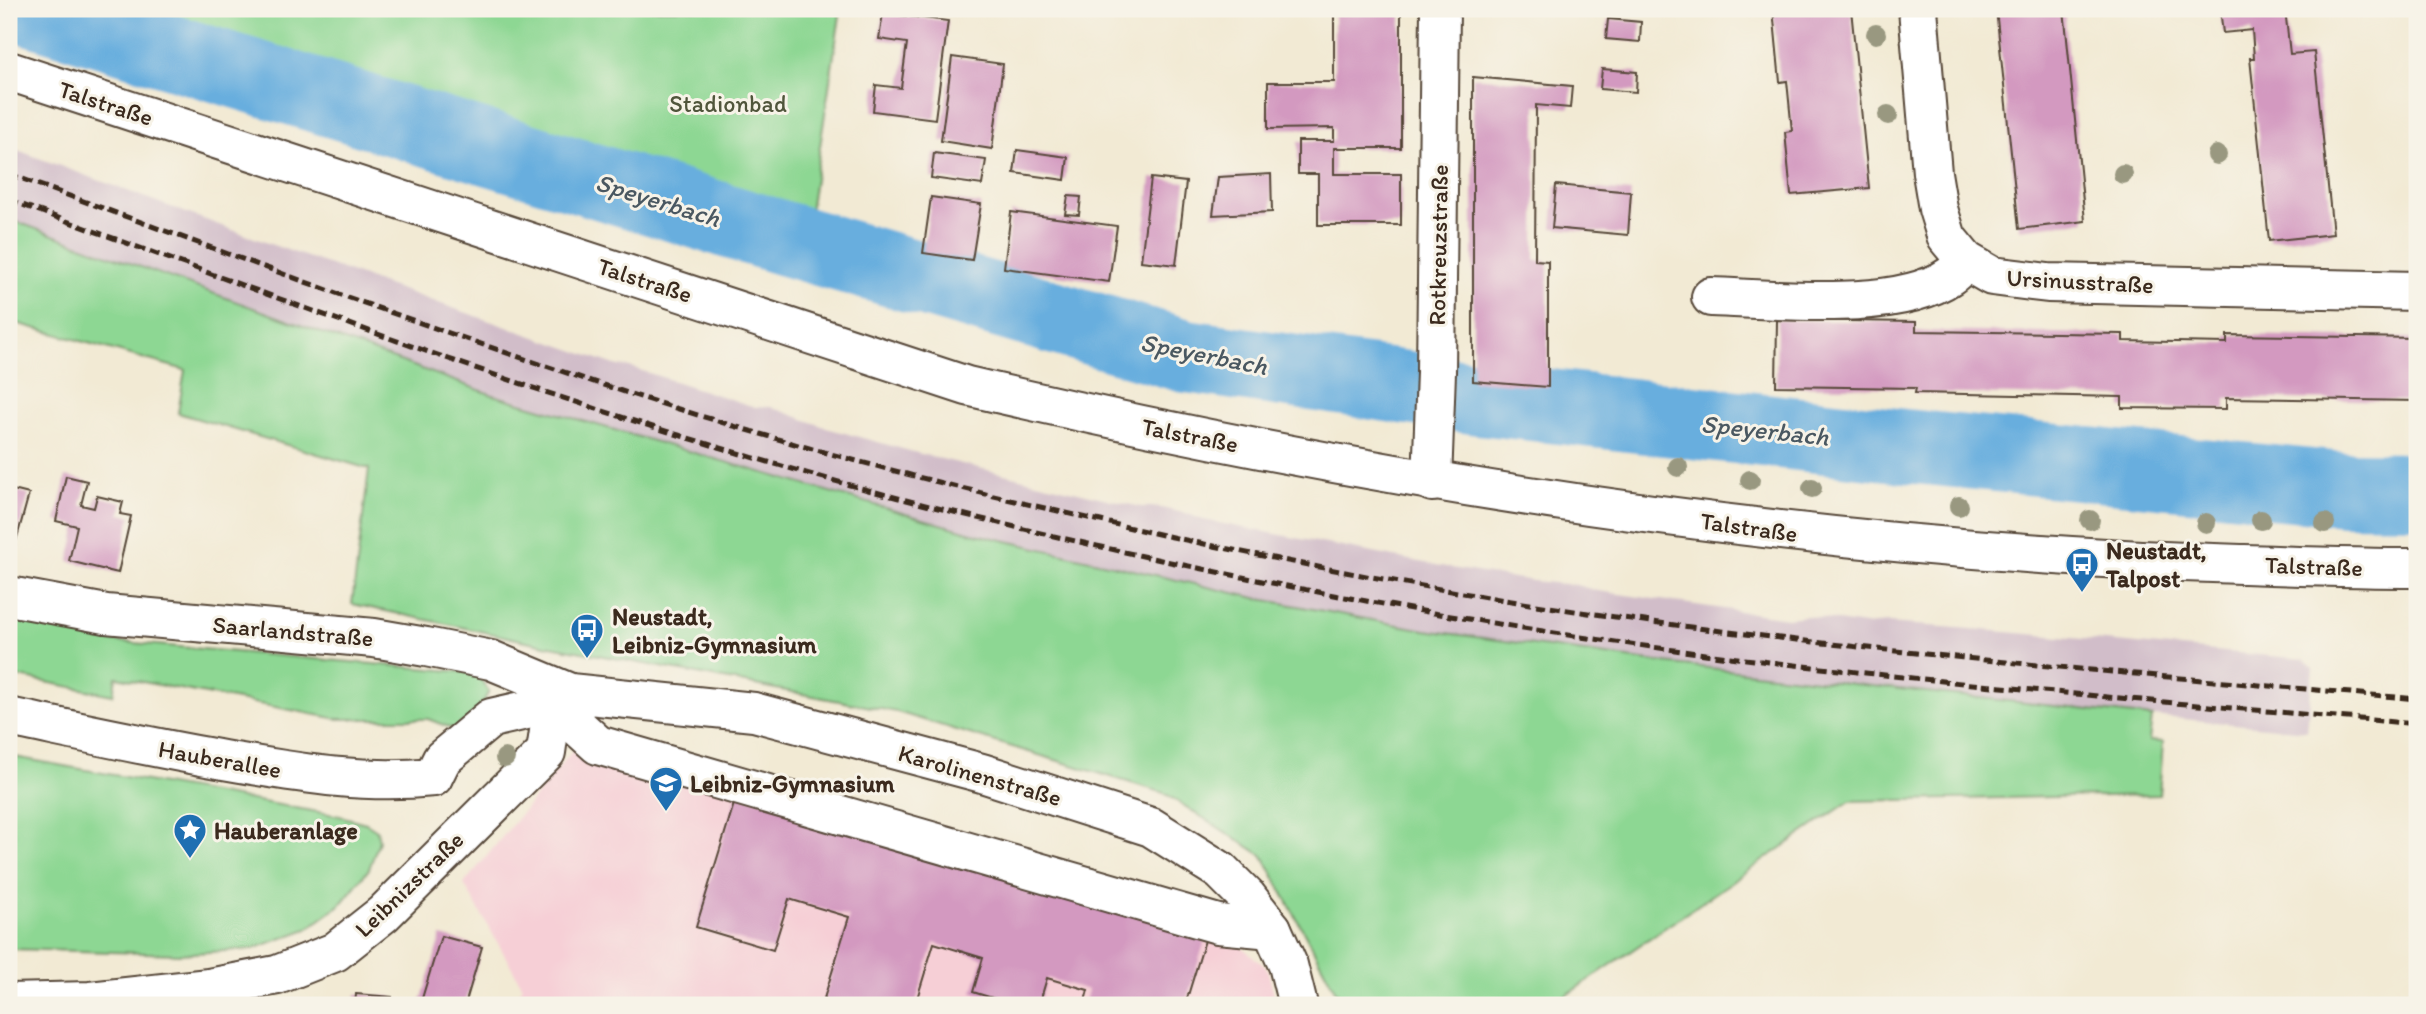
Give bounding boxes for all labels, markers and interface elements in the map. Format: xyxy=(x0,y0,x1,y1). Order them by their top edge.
street label: Talstraße xyxy=(55,74,157,132)
park label: Stadionbad xyxy=(669,89,787,118)
street label: Rotkreuzstraße xyxy=(1422,164,1454,326)
water label: Speyerbach xyxy=(592,166,724,234)
street label: Talstraße xyxy=(594,251,696,309)
street label: Ursinusstraße xyxy=(2006,263,2154,299)
water label: Speyerbach xyxy=(1138,326,1270,382)
water label: Speyerbach xyxy=(1700,407,1831,453)
street label: Talstraße xyxy=(1139,411,1241,459)
street label: Talstraße xyxy=(1699,506,1799,548)
place label: Neustadt, Talpost xyxy=(2105,536,2207,594)
bus stop icon: Neustadt, Talpost xyxy=(2063,545,2101,594)
street label: Talstraße xyxy=(2265,550,2363,582)
place label: Neustadt, Leibniz-Gymnasium xyxy=(612,602,817,660)
street label: Saarlandstraße xyxy=(211,610,375,652)
bus stop icon: Neustadt, Leibniz-Gymnasium xyxy=(568,611,606,660)
street label: Hauberallee xyxy=(156,734,284,784)
street label: Karolinenstraße xyxy=(895,738,1065,812)
school or university icon: Leibniz-Gymnasium xyxy=(647,764,685,813)
place label: Leibniz-Gymnasium xyxy=(690,769,895,799)
place icon: Hauberanlage xyxy=(171,811,209,860)
place label: Hauberanlage xyxy=(214,816,358,846)
street label: Leibnizstraße xyxy=(349,825,469,943)

